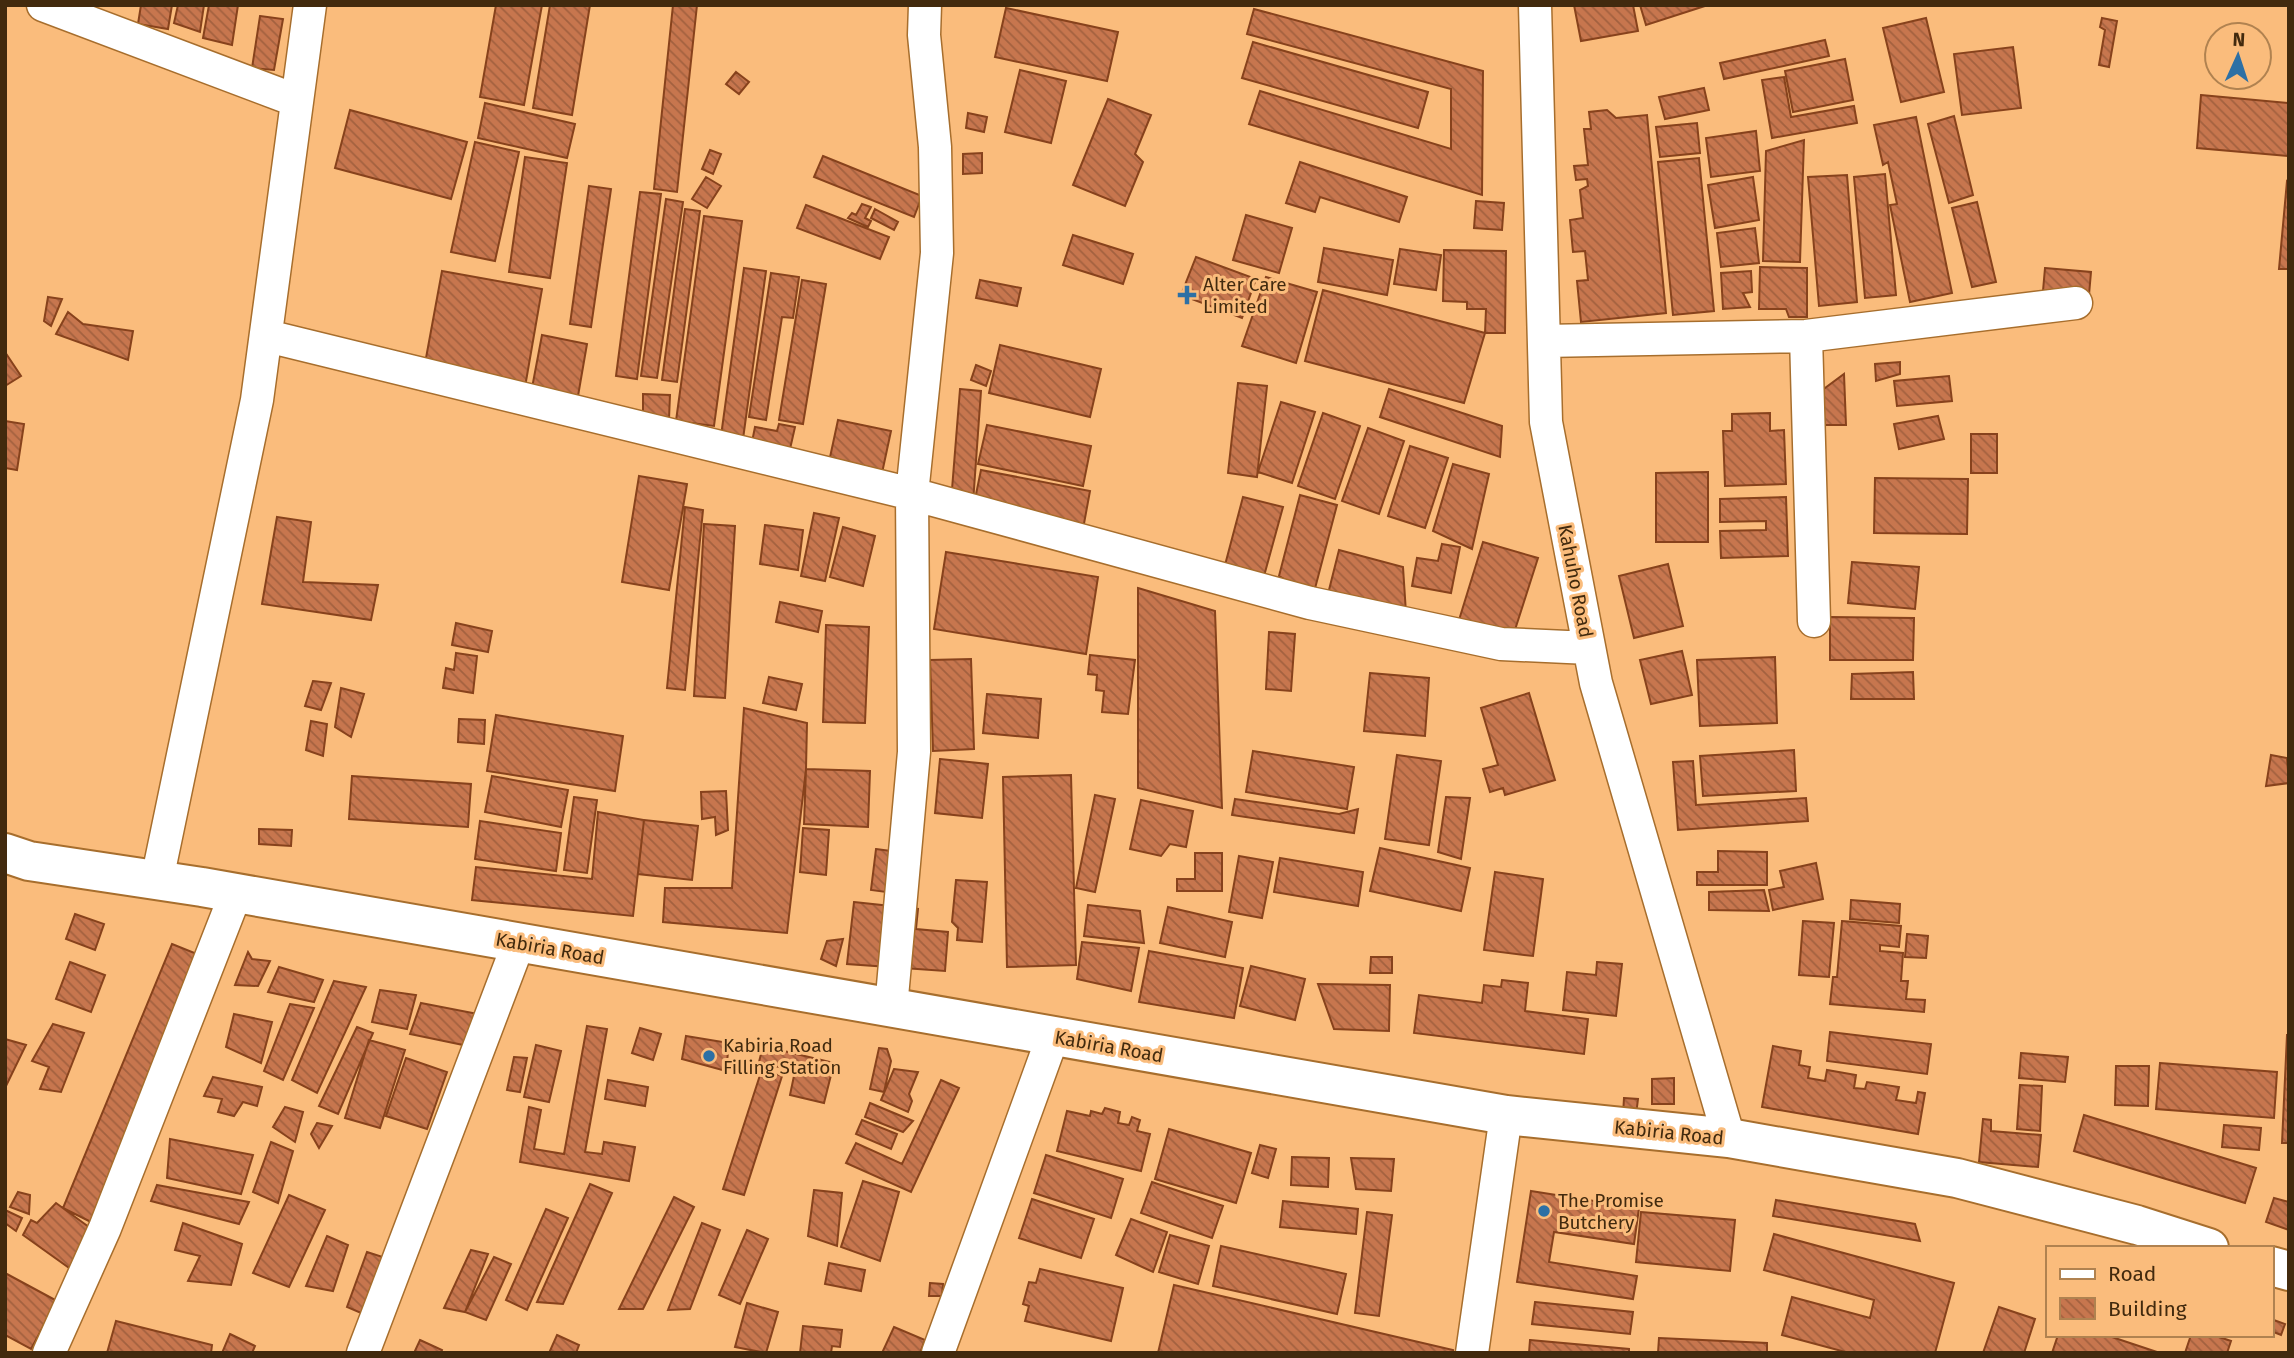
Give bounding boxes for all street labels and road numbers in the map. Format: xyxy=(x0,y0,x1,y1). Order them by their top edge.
street label: Kahuho Road xyxy=(1553,523,1598,640)
street label: Kabiria Road xyxy=(494,928,606,969)
street label: Kabiria Road xyxy=(1053,1026,1165,1067)
street label: Kabiria Road xyxy=(1613,1115,1725,1150)

